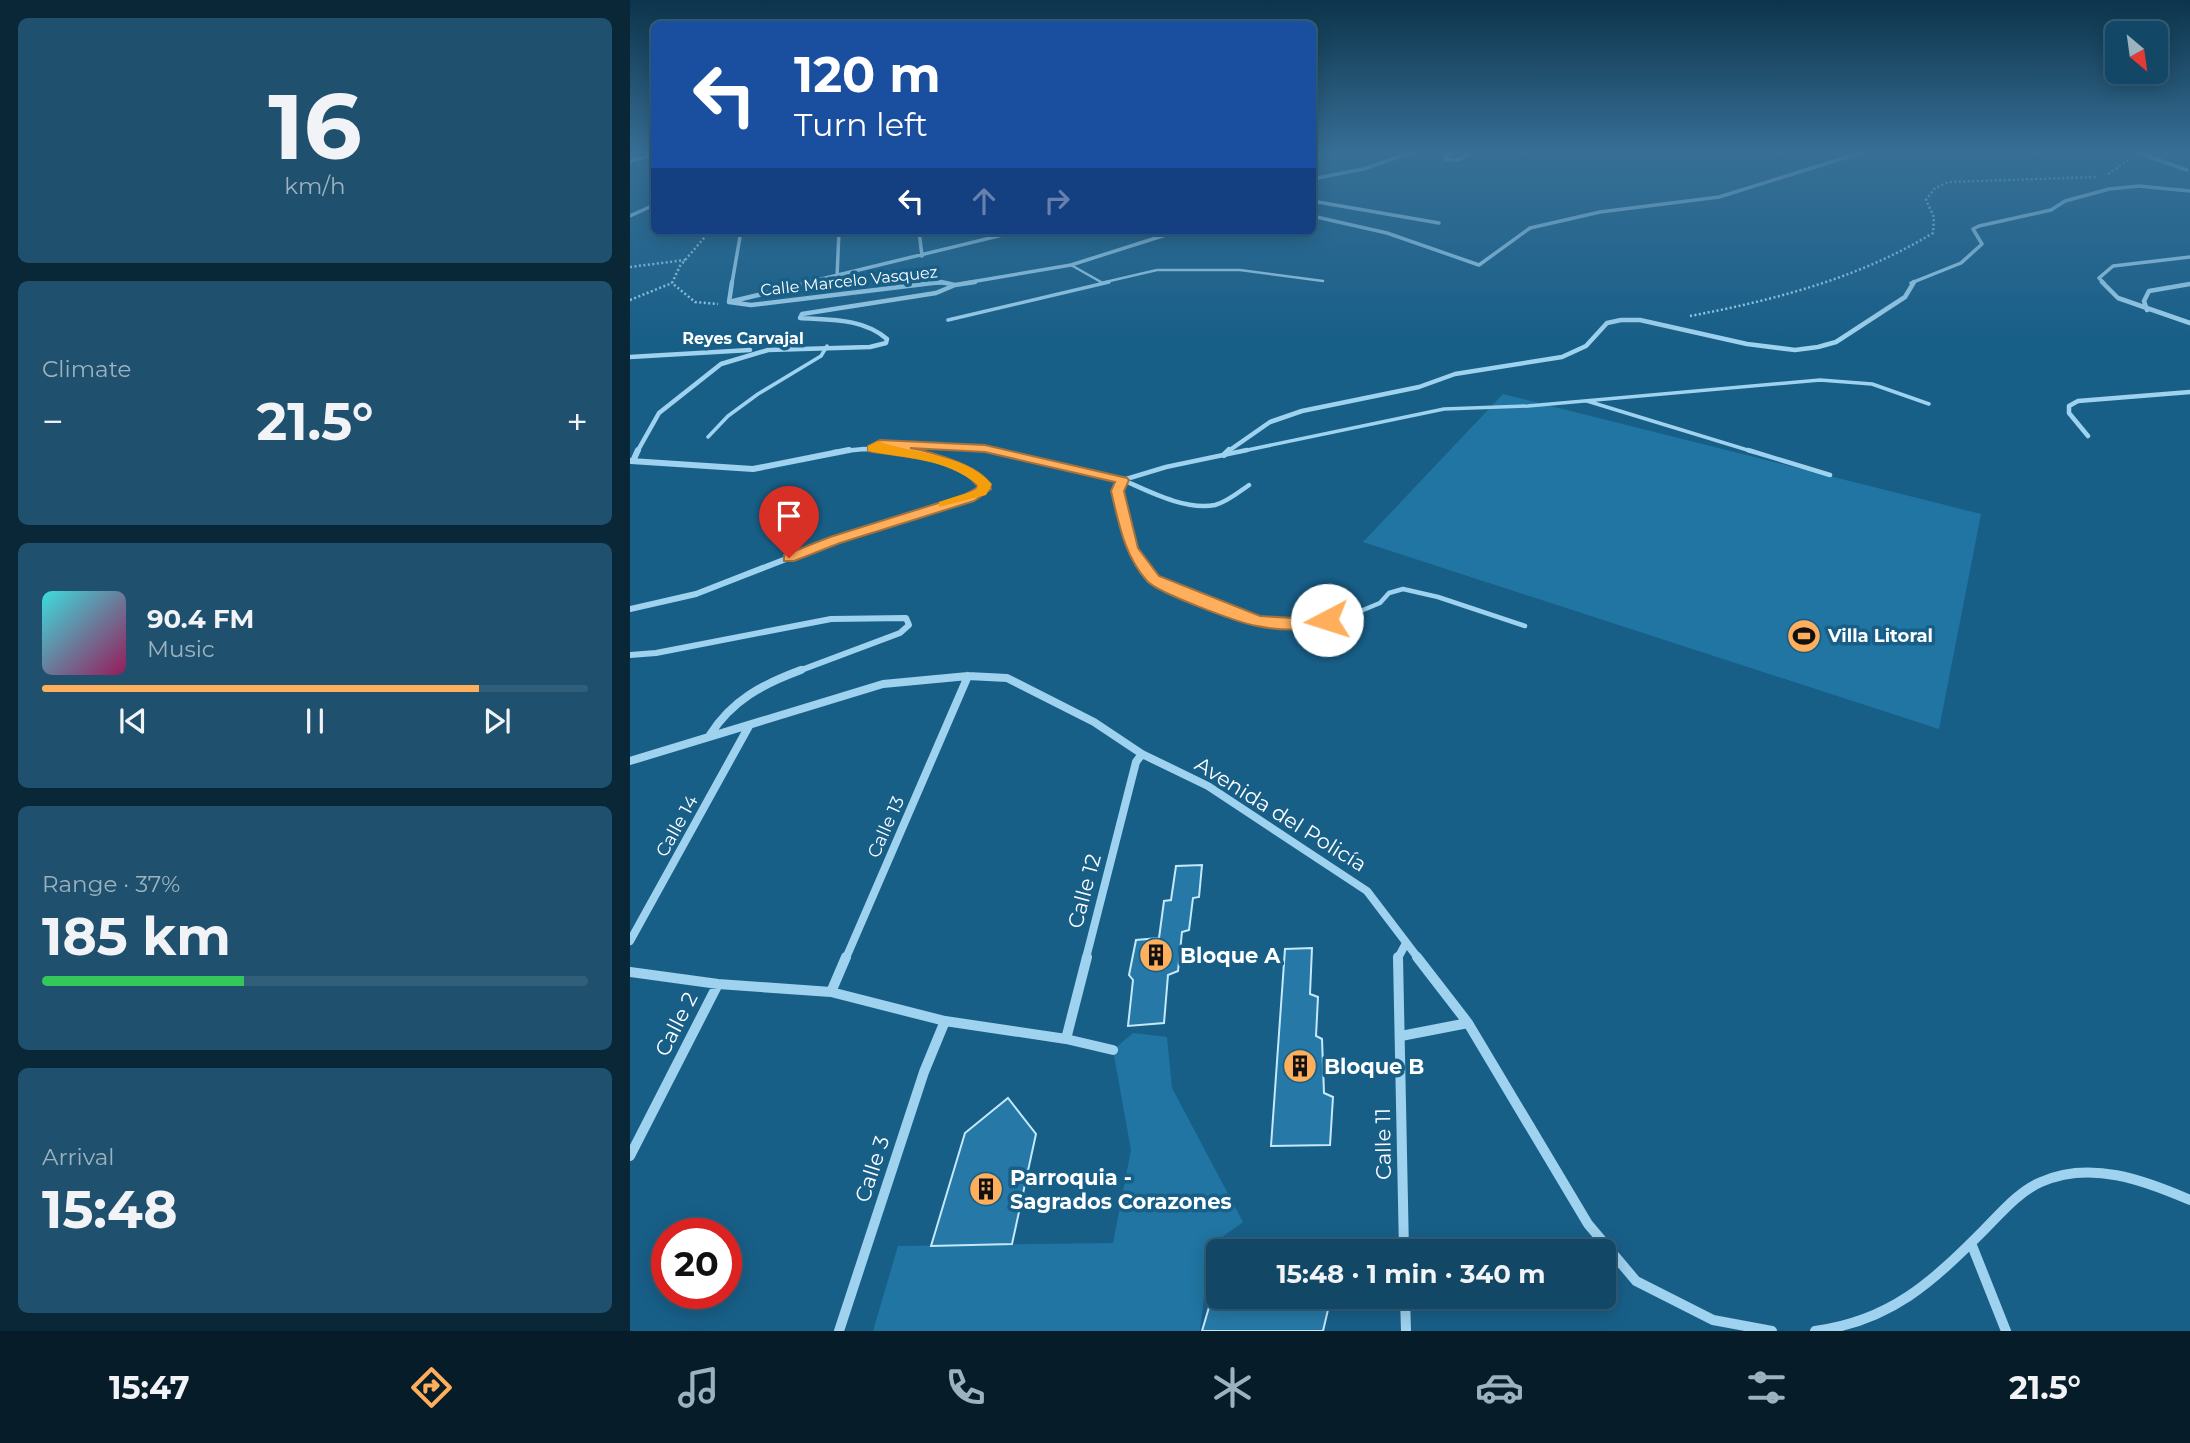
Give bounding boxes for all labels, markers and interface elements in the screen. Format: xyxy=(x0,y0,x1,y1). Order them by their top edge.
north arrow xyxy=(2105,21,2168,84)
map controls xyxy=(2105,21,2168,84)
text: 120 m xyxy=(794,45,941,104)
icon: left xyxy=(679,49,770,140)
text: 16 xyxy=(268,71,362,182)
text: Turn left xyxy=(794,105,928,144)
text: km/h xyxy=(284,172,346,200)
icon: left xyxy=(892,182,930,220)
icon: ahead xyxy=(965,182,1003,220)
icon: right xyxy=(1038,182,1076,220)
street label: Calle Marcelo Vasquez xyxy=(759,262,939,300)
district label: Reyes Carvajal xyxy=(682,329,804,348)
text: Climate xyxy=(42,355,131,383)
text: 21.5° xyxy=(256,390,374,453)
text: − xyxy=(42,398,64,445)
text: + xyxy=(566,398,588,445)
pin xyxy=(759,486,819,558)
icon: arrive xyxy=(770,497,808,535)
position arrow xyxy=(1290,583,1364,657)
text: 90.4 FM xyxy=(147,603,254,635)
sports icon: Villa Litoral xyxy=(1785,617,1823,655)
place label: Villa Litoral xyxy=(1827,625,1933,647)
text: Music xyxy=(147,635,215,663)
icon: previous xyxy=(114,702,152,740)
icon: pause xyxy=(296,702,334,740)
icon: next xyxy=(478,702,516,740)
street label: Avenida del Policía xyxy=(1191,751,1371,877)
street label: Calle 14 xyxy=(651,791,703,861)
street label: Calle 13 xyxy=(863,793,909,861)
street label: Calle 12 xyxy=(1062,851,1106,931)
text: Range · 37% xyxy=(42,870,180,898)
text: 185 km xyxy=(42,905,231,968)
building icon: Bloque A xyxy=(1137,936,1175,974)
place label: Bloque A xyxy=(1180,943,1281,968)
street label: Calle 2 xyxy=(649,988,703,1060)
building icon: Bloque B xyxy=(1281,1047,1319,1085)
place label: Bloque B xyxy=(1324,1054,1424,1079)
street label: Calle 11 xyxy=(1370,1108,1396,1180)
street label: Calle 3 xyxy=(850,1133,894,1205)
text: Arrival xyxy=(42,1143,115,1171)
place label: Parroquia - Sagrados Corazones xyxy=(1010,1165,1232,1214)
building icon: Parroquia - Sagrados Corazones xyxy=(967,1170,1005,1208)
text: 15:48 xyxy=(42,1178,178,1241)
speed limit sign: 20 xyxy=(651,1218,742,1309)
text: 15:48 · 1 min · 340 m xyxy=(1276,1258,1546,1290)
icon: directions xyxy=(407,1363,456,1412)
icon: music xyxy=(674,1363,723,1412)
icon: phone xyxy=(941,1363,990,1412)
icon: climate xyxy=(1208,1363,1257,1412)
icon: car xyxy=(1475,1363,1524,1412)
icon: filters xyxy=(1742,1363,1791,1412)
text: 15:47 xyxy=(109,1368,189,1407)
text: 21.5° xyxy=(2009,1368,2081,1407)

